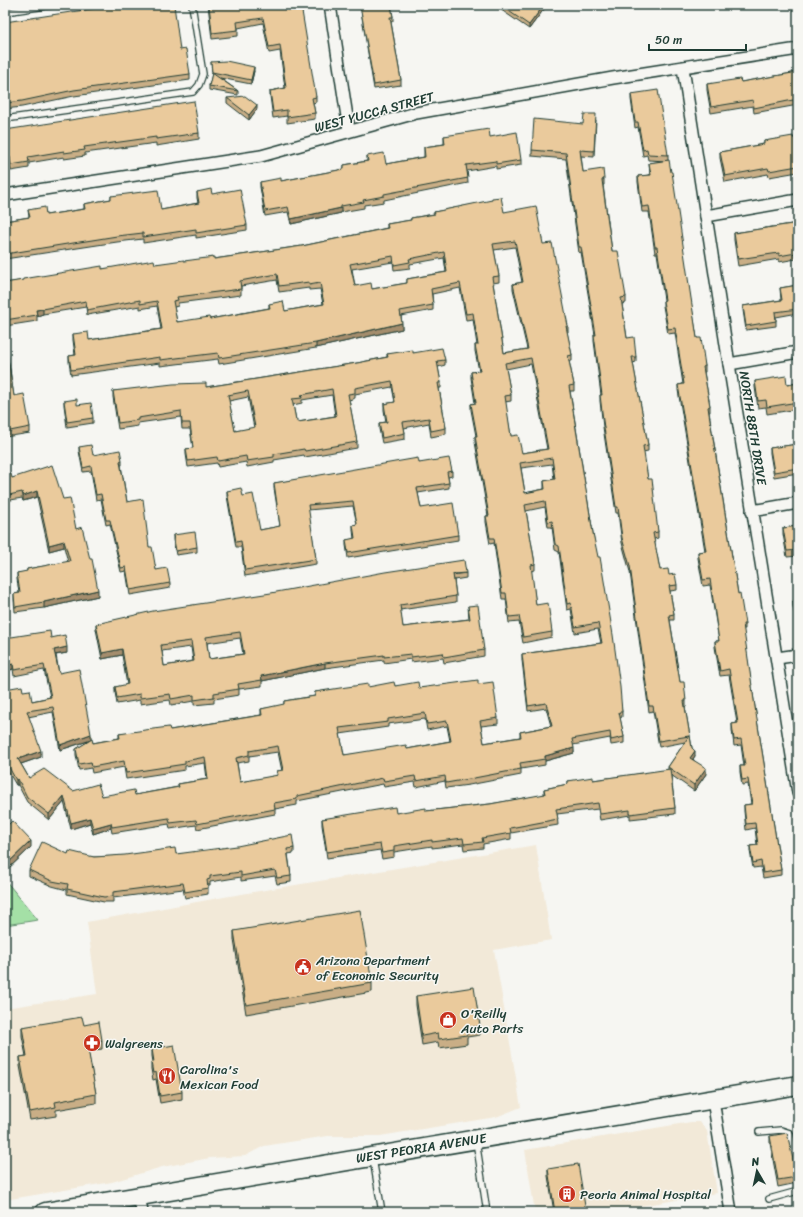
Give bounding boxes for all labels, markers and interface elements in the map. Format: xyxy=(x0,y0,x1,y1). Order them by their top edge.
scale bar xyxy=(649,26,746,52)
text: 50 m xyxy=(655,29,682,51)
street label: WEST YUCCA STREET xyxy=(312,85,437,139)
street label: NORTH 88TH DRIVE xyxy=(733,369,773,487)
place label: Arizona Department of Economic Security xyxy=(315,949,439,987)
public building icon: Arizona Department of Economic Security xyxy=(293,957,313,977)
place label: O'Reilly Auto Parts xyxy=(460,1002,524,1040)
shop icon: O'Reilly Auto Parts xyxy=(438,1010,458,1030)
place label: Walgreens xyxy=(105,1032,163,1055)
pharmacy icon: Walgreens xyxy=(82,1033,102,1053)
place label: Carolina's Mexican Food xyxy=(180,1058,259,1096)
restaurant icon: Carolina's Mexican Food xyxy=(157,1066,177,1086)
street label: WEST PEORIA AVENUE xyxy=(354,1126,489,1170)
north arrow xyxy=(737,1151,777,1191)
text: N xyxy=(749,1152,761,1172)
place label: Peoria Animal Hospital xyxy=(580,1183,711,1206)
building icon: Peoria Animal Hospital xyxy=(557,1184,577,1204)

